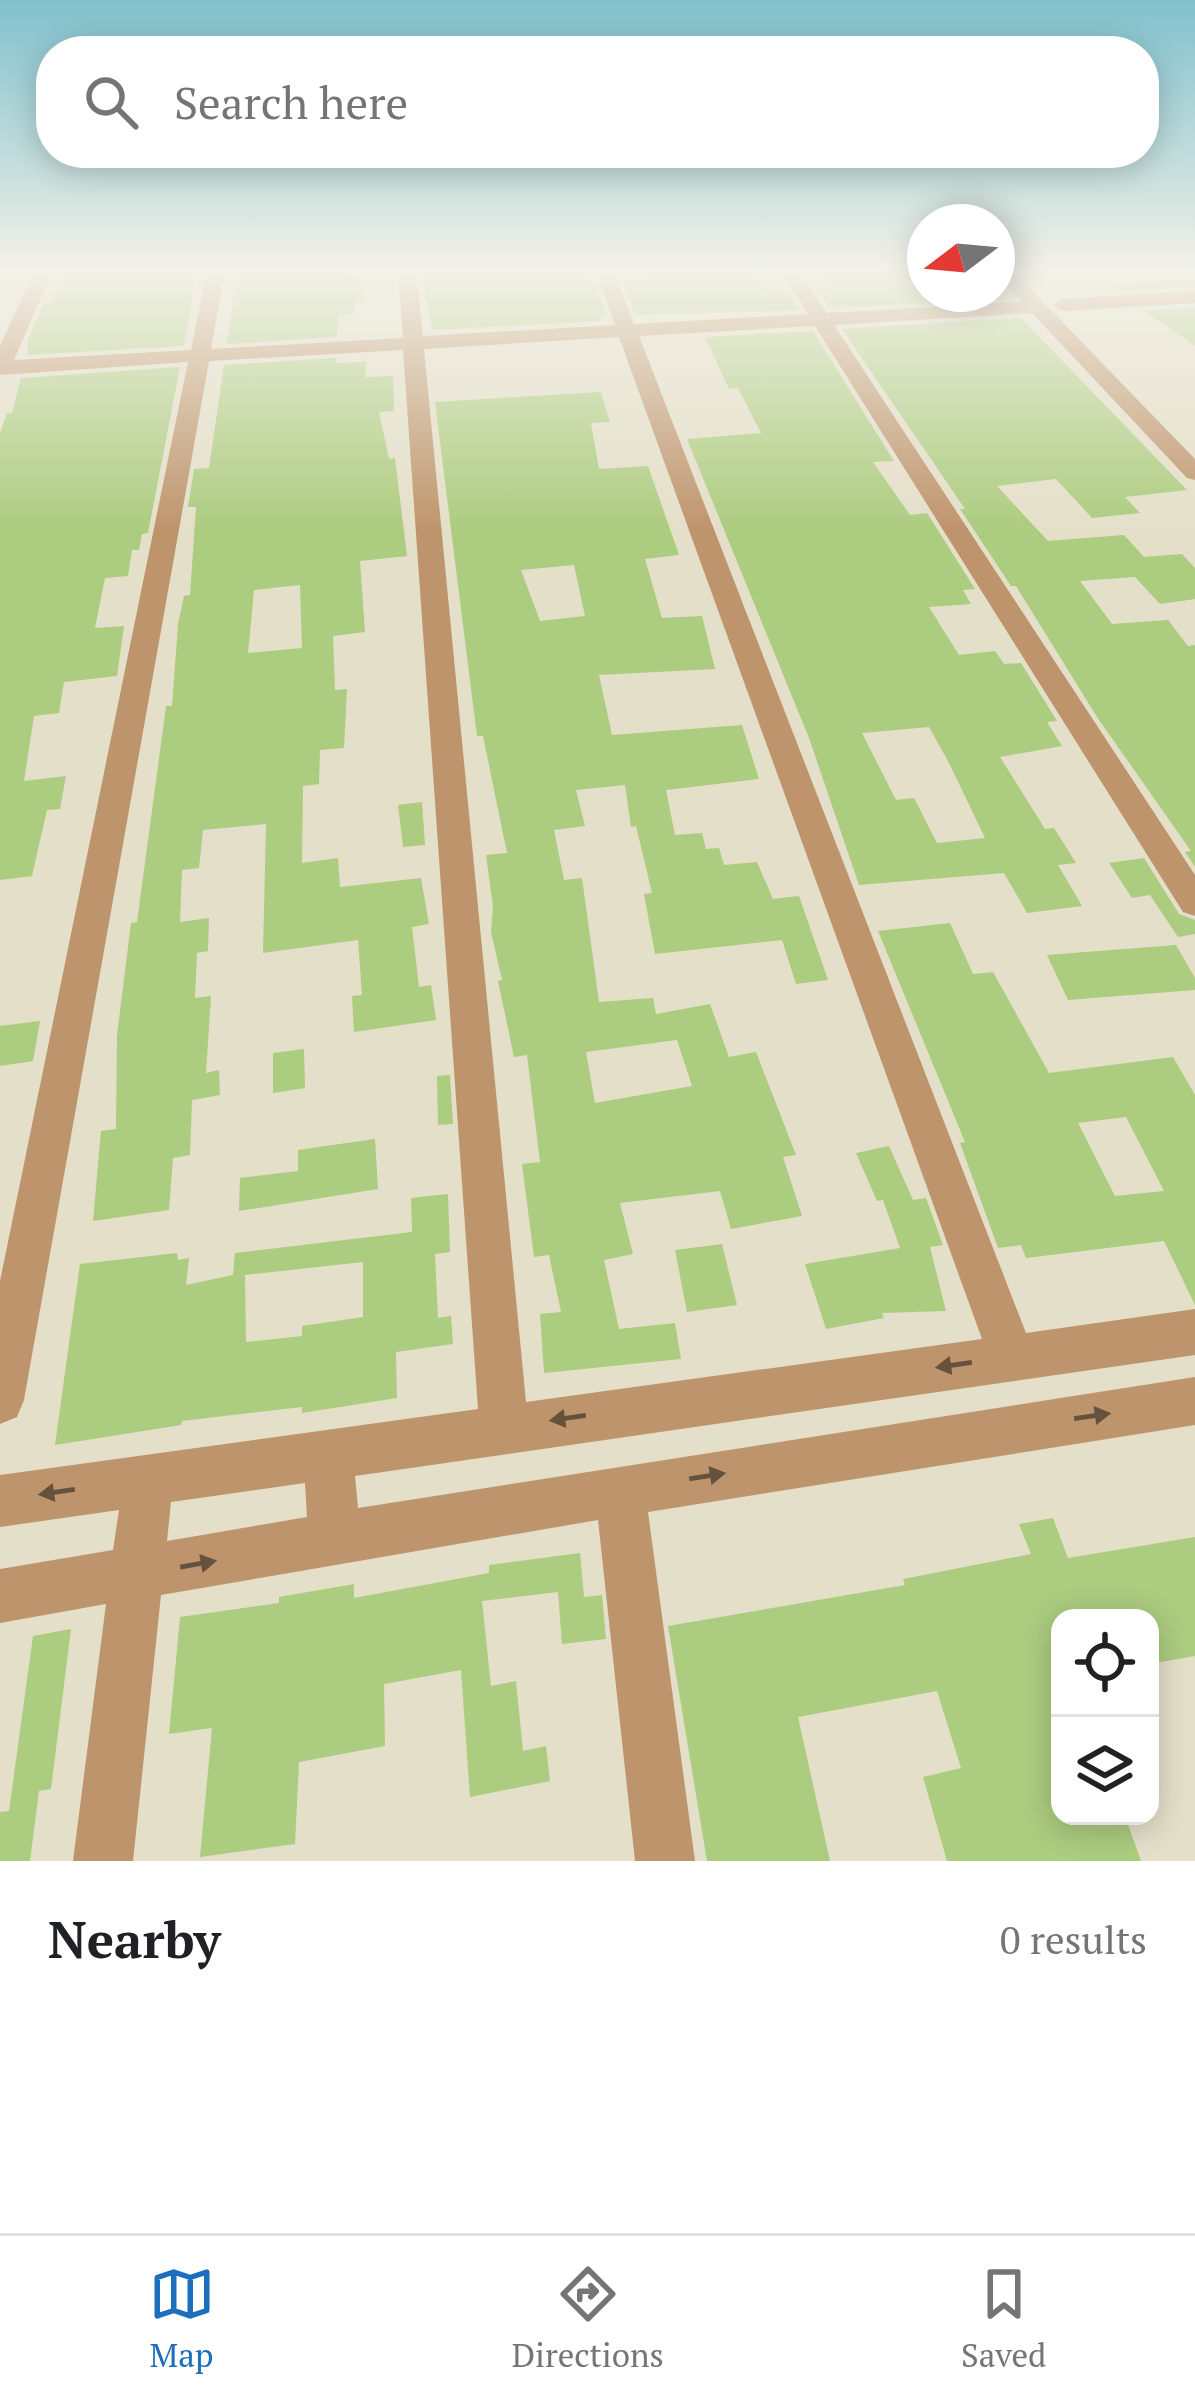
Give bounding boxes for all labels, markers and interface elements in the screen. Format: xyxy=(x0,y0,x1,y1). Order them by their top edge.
search box xyxy=(36,36,1159,168)
icon: search xyxy=(78,69,144,135)
text: Search here xyxy=(174,72,408,132)
north arrow xyxy=(907,204,1015,312)
one-way arrow xyxy=(935,1356,972,1375)
one-way arrow xyxy=(1074,1406,1111,1425)
one-way arrow xyxy=(549,1409,586,1428)
one-way arrow xyxy=(689,1467,726,1486)
one-way arrow xyxy=(38,1483,75,1502)
one-way arrow xyxy=(180,1554,218,1572)
map controls xyxy=(1051,1609,1159,1825)
button: locate xyxy=(1051,1609,1159,1717)
button: layers xyxy=(1051,1717,1159,1825)
text: Nearby xyxy=(48,1905,221,1973)
text: 0 results xyxy=(1000,1913,1147,1965)
tab: Map xyxy=(149,2261,215,2376)
tab: Directions xyxy=(512,2261,664,2376)
tab: Saved xyxy=(961,2261,1046,2376)

